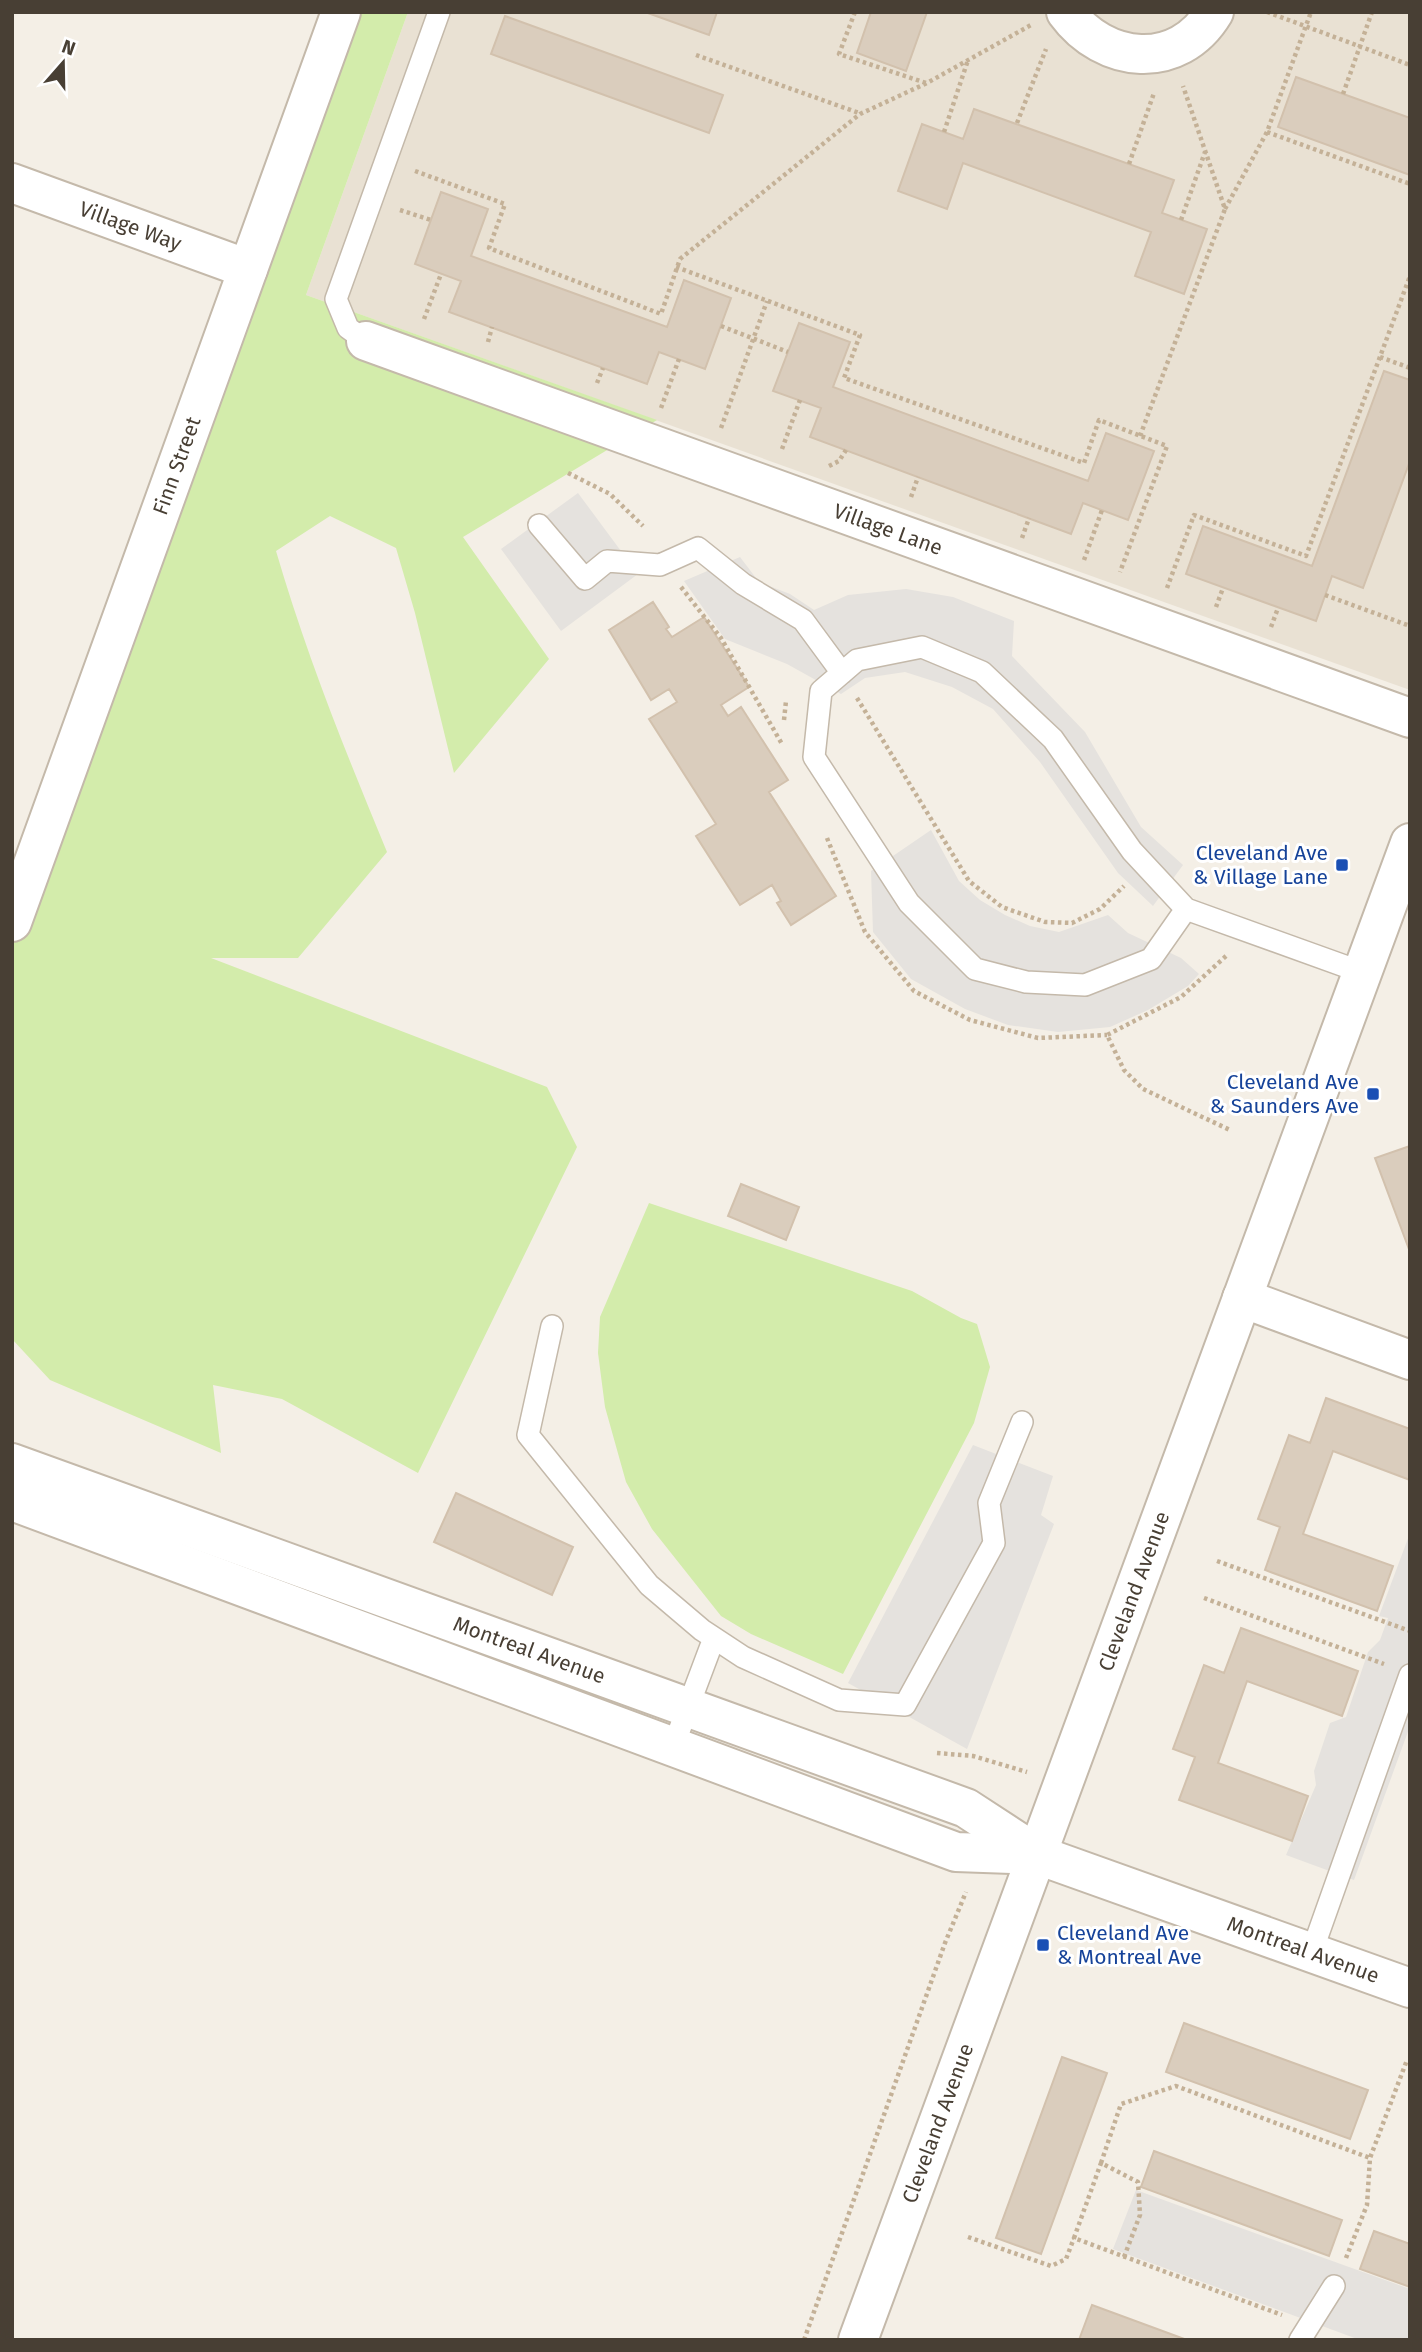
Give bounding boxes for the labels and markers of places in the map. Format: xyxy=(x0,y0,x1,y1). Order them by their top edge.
place label: Cleveland Ave & Village Lane xyxy=(1193,840,1328,890)
marker: Cleveland Ave & Village Lane xyxy=(1334,857,1350,873)
place label: Cleveland Ave & Saunders Ave xyxy=(1210,1069,1359,1119)
marker: Cleveland Ave & Saunders Ave xyxy=(1365,1086,1381,1102)
place label: Cleveland Ave & Montreal Ave xyxy=(1057,1920,1202,1970)
marker: Cleveland Ave & Montreal Ave xyxy=(1035,1937,1051,1953)

